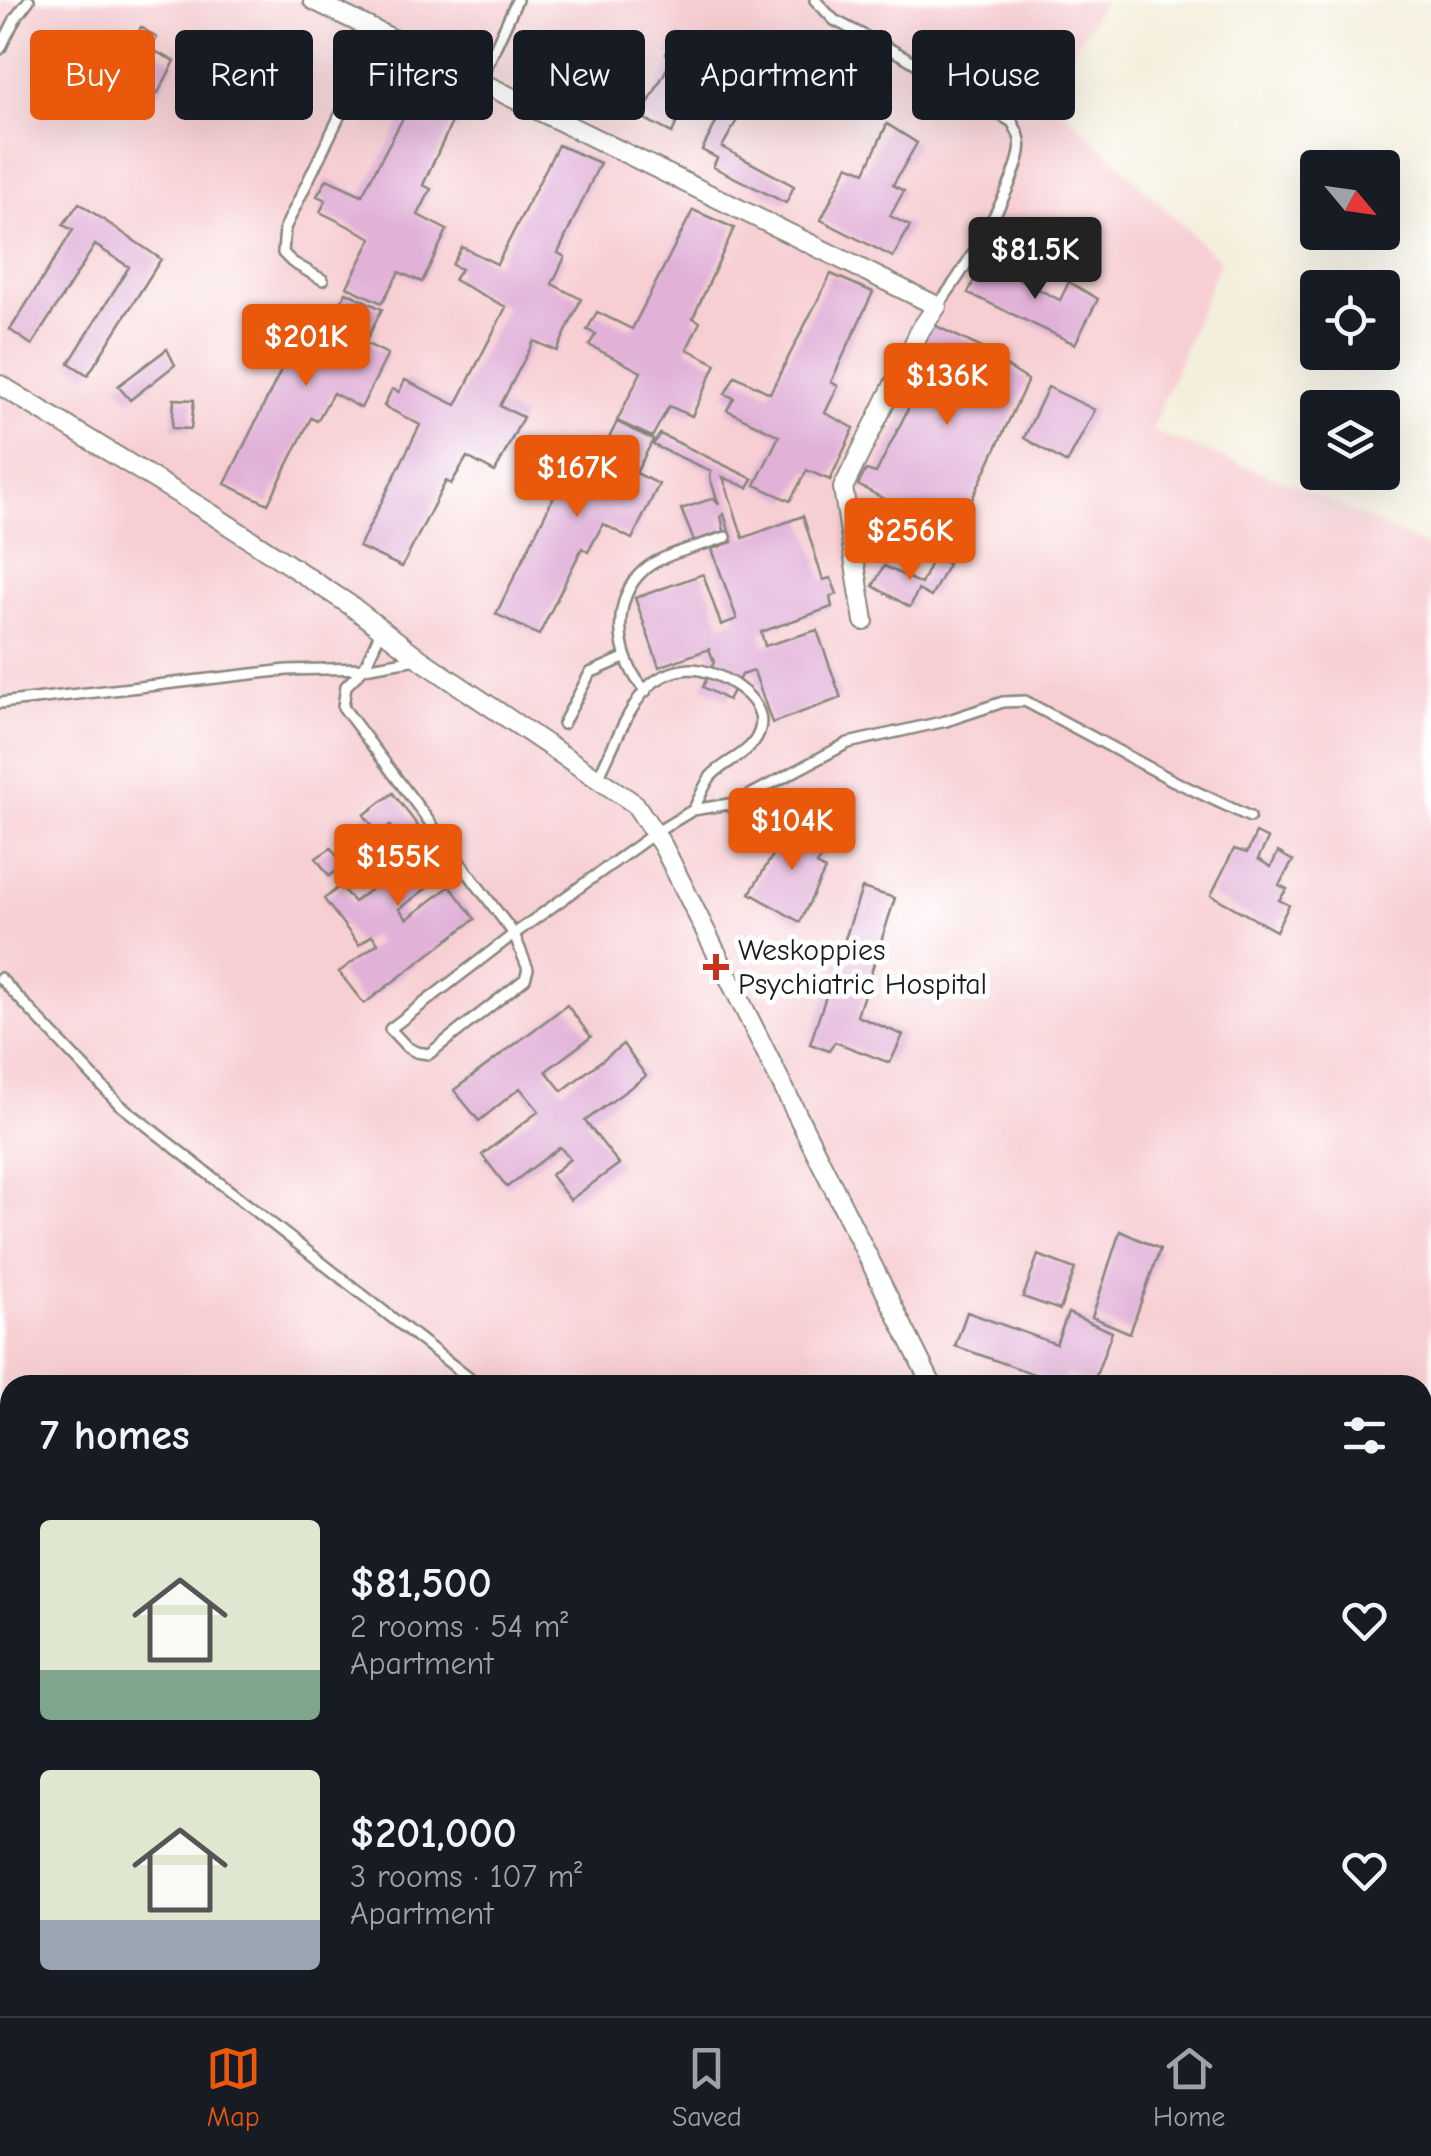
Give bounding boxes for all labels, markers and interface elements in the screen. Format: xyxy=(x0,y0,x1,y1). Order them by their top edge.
chip: Buy xyxy=(30,30,155,120)
chip: Rent xyxy=(175,30,313,120)
chip: Filters xyxy=(333,30,493,120)
chip: New xyxy=(513,30,645,120)
chip: Apartment xyxy=(665,30,892,120)
chip: House xyxy=(912,30,1075,120)
north arrow xyxy=(1300,150,1400,250)
map controls xyxy=(1300,150,1400,490)
pin: $81.5K xyxy=(954,217,1116,302)
text: $81.5K xyxy=(990,231,1080,268)
button: locate xyxy=(1300,270,1400,370)
pin: $201K xyxy=(236,304,376,389)
text: $201K xyxy=(264,318,348,355)
pin: $136K xyxy=(877,343,1017,428)
text: $136K xyxy=(906,357,988,394)
button: layers xyxy=(1300,390,1400,490)
pin: $167K xyxy=(507,435,647,520)
text: $167K xyxy=(537,449,618,486)
pin: $256K xyxy=(840,498,980,583)
text: $256K xyxy=(867,512,953,549)
pin: $104K xyxy=(722,788,862,873)
text: $104K xyxy=(750,802,834,839)
pin: $155K xyxy=(328,824,468,909)
text: $155K xyxy=(356,838,440,875)
place label: Weskoppies Psychiatric Hospital xyxy=(738,933,987,1002)
marker: Weskoppies Psychiatric Hospital xyxy=(703,954,729,980)
icon: filters xyxy=(1337,1408,1392,1463)
text: 7 homes xyxy=(40,1411,190,1460)
text: $81,500 xyxy=(350,1559,492,1608)
icon: home xyxy=(120,1560,240,1680)
icon: heart xyxy=(1337,1593,1392,1648)
text: 2 rooms · 54 m² xyxy=(350,1608,568,1645)
text: Apartment xyxy=(350,1645,493,1682)
text: $201,000 xyxy=(350,1809,517,1858)
icon: home xyxy=(120,1810,240,1930)
icon: heart xyxy=(1337,1843,1392,1898)
text: 3 rooms · 107 m² xyxy=(350,1858,582,1895)
text: Apartment xyxy=(350,1895,493,1932)
tab: Map xyxy=(206,2041,261,2133)
tab: Saved xyxy=(672,2041,742,2133)
tab: Home xyxy=(1153,2041,1225,2133)

